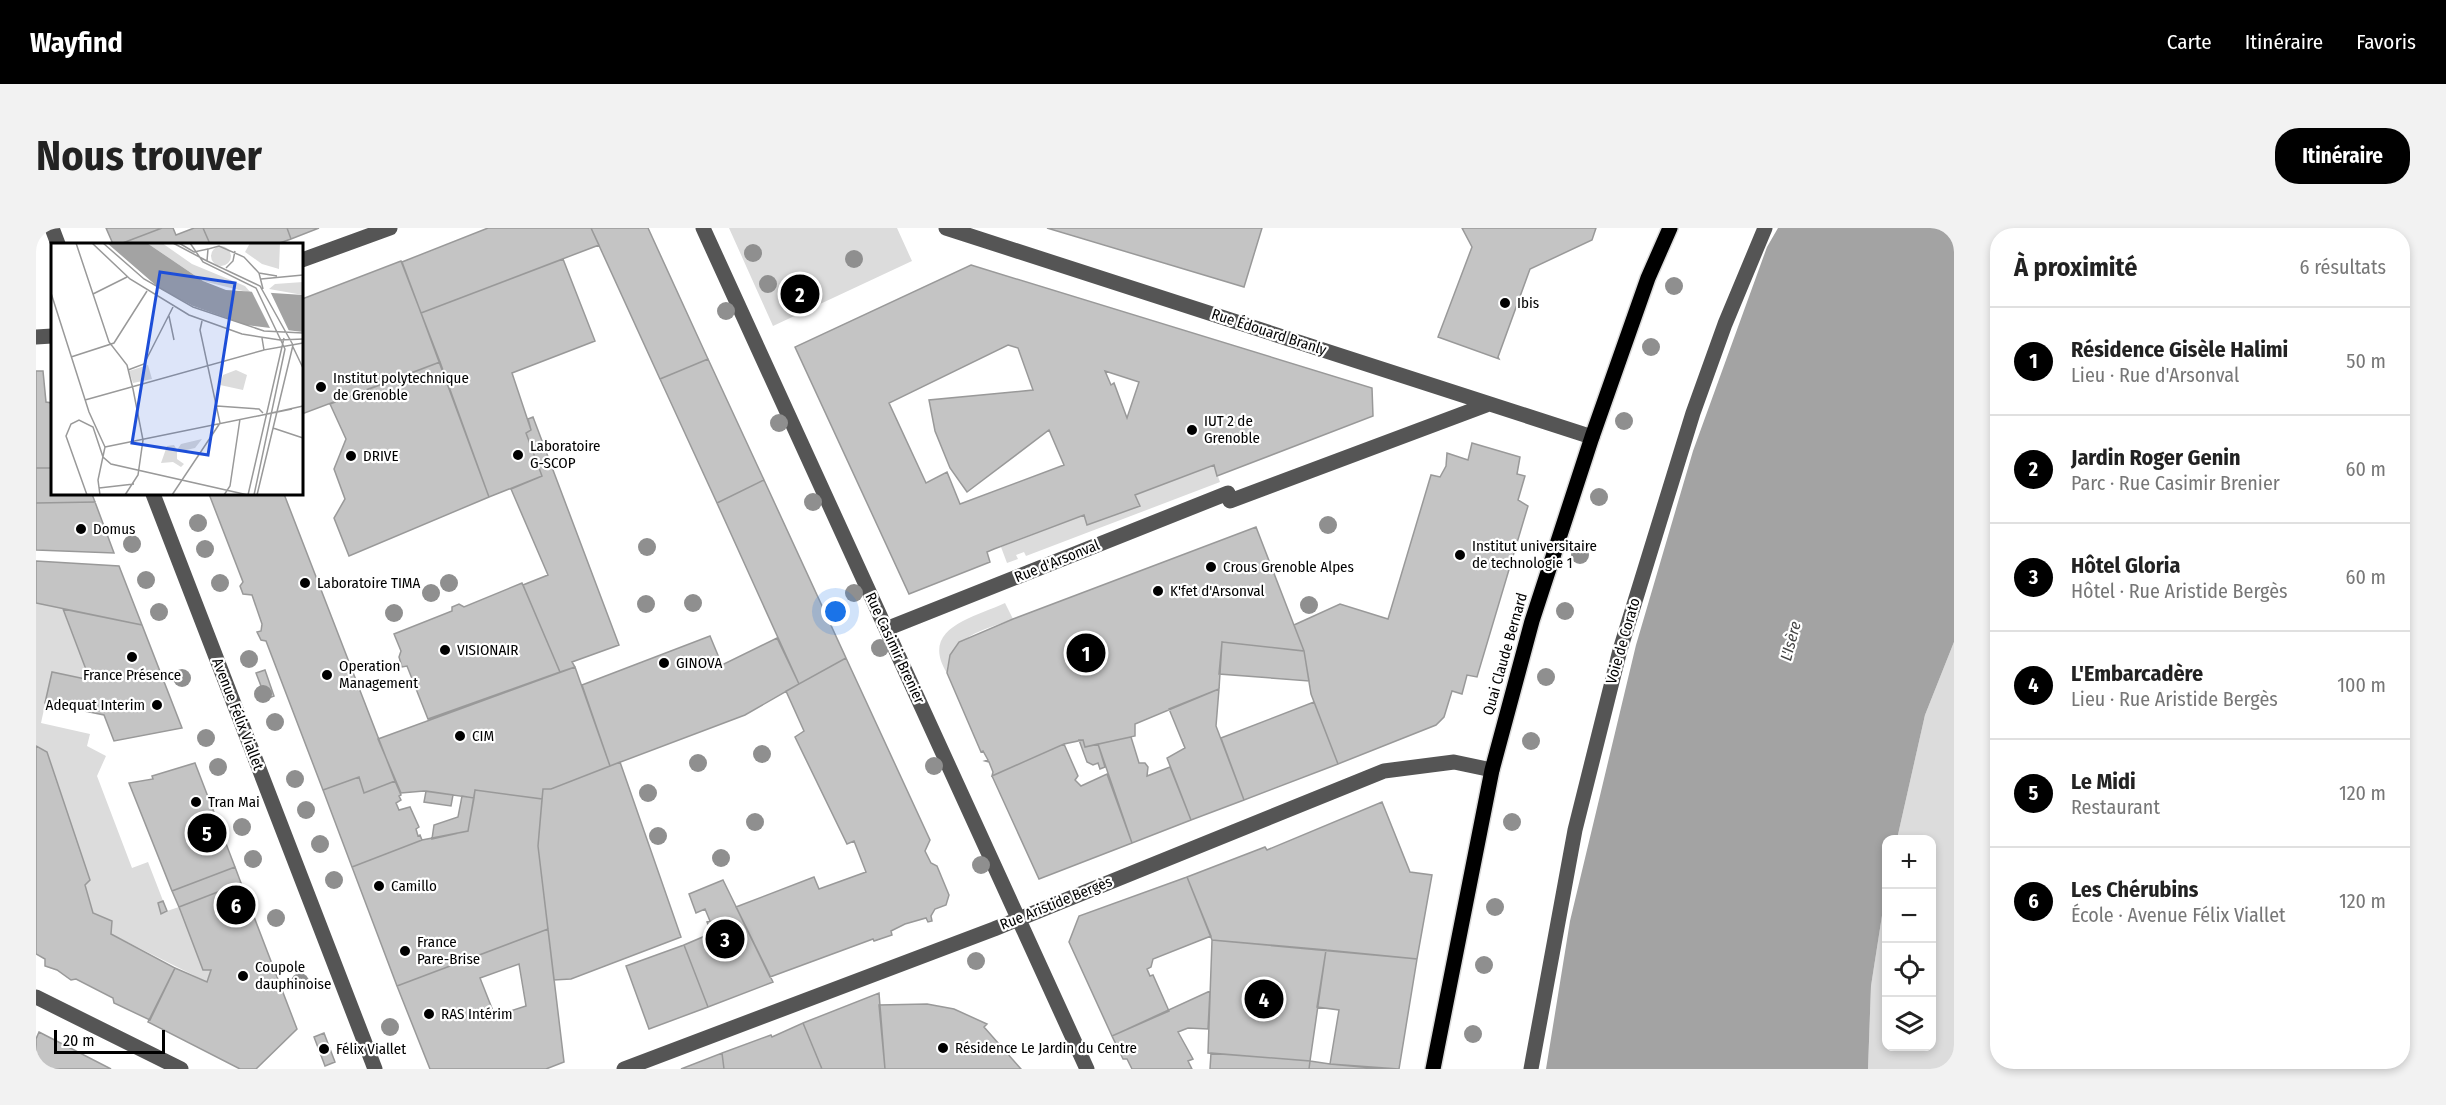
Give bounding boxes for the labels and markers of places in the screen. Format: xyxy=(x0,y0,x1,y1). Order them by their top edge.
pin: 2 xyxy=(780,272,819,316)
place label: Ibis xyxy=(1517,294,1539,312)
marker: Ibis xyxy=(1498,296,1512,310)
place label: Institut polytechnique de Grenoble xyxy=(333,369,469,404)
marker: Institut polytechnique de Grenoble xyxy=(314,380,328,394)
place label: IUT 2 de Grenoble xyxy=(1204,412,1260,447)
marker: IUT 2 de Grenoble xyxy=(1185,423,1199,437)
place label: Laboratoire G-SCOP xyxy=(530,437,600,472)
place label: DRIVE xyxy=(363,447,399,465)
marker: Laboratoire G-SCOP xyxy=(511,448,525,462)
marker: DRIVE xyxy=(344,449,358,463)
place label: Domus xyxy=(93,520,135,538)
marker: Domus xyxy=(74,522,88,536)
place label: Institut universitaire de technologie 1 xyxy=(1472,537,1597,572)
marker: Institut universitaire de technologie 1 xyxy=(1453,548,1467,562)
place label: Crous Grenoble Alpes xyxy=(1223,558,1354,576)
marker: Crous Grenoble Alpes xyxy=(1204,560,1218,574)
place label: Laboratoire TIMA xyxy=(317,574,421,592)
marker: Laboratoire TIMA xyxy=(298,576,312,590)
place label: K'fet d'Arsonval xyxy=(1170,582,1265,600)
marker: K'fet d'Arsonval xyxy=(1151,584,1165,598)
pin: 1 xyxy=(1066,630,1106,676)
place label: VISIONAIR xyxy=(457,641,518,659)
marker: VISIONAIR xyxy=(438,643,452,657)
marker: France Présence xyxy=(125,650,139,664)
place label: GINOVA xyxy=(676,654,722,672)
marker: GINOVA xyxy=(657,656,671,670)
place label: Operation Management xyxy=(339,657,418,692)
place label: France Présence xyxy=(83,666,181,684)
marker: Operation Management xyxy=(320,668,334,682)
place label: Adequat Interim xyxy=(46,696,145,714)
marker: Adequat Interim xyxy=(150,698,164,712)
place label: CIM xyxy=(472,727,494,745)
marker: CIM xyxy=(453,729,467,743)
place label: Tran Mai xyxy=(208,793,260,811)
marker: Tran Mai xyxy=(189,795,203,809)
pin: 5 xyxy=(188,810,226,856)
place label: Camillo xyxy=(391,877,437,895)
marker: Camillo xyxy=(372,879,386,893)
pin: 6 xyxy=(216,882,256,928)
pin: 3 xyxy=(706,916,744,962)
place label: France Pare-Brise xyxy=(417,933,480,968)
marker: France Pare-Brise xyxy=(398,944,412,958)
place label: Coupole dauphinoise xyxy=(255,958,331,993)
marker: Coupole dauphinoise xyxy=(236,969,250,983)
pin: 4 xyxy=(1244,976,1284,1022)
place label: RAS Intérim xyxy=(441,1005,513,1023)
marker: RAS Intérim xyxy=(422,1007,436,1021)
place label: Résidence Le Jardin du Centre xyxy=(955,1039,1137,1057)
place label: Félix Viallet xyxy=(336,1040,406,1058)
marker: Résidence Le Jardin du Centre xyxy=(936,1041,950,1055)
marker: Félix Viallet xyxy=(317,1042,331,1056)

